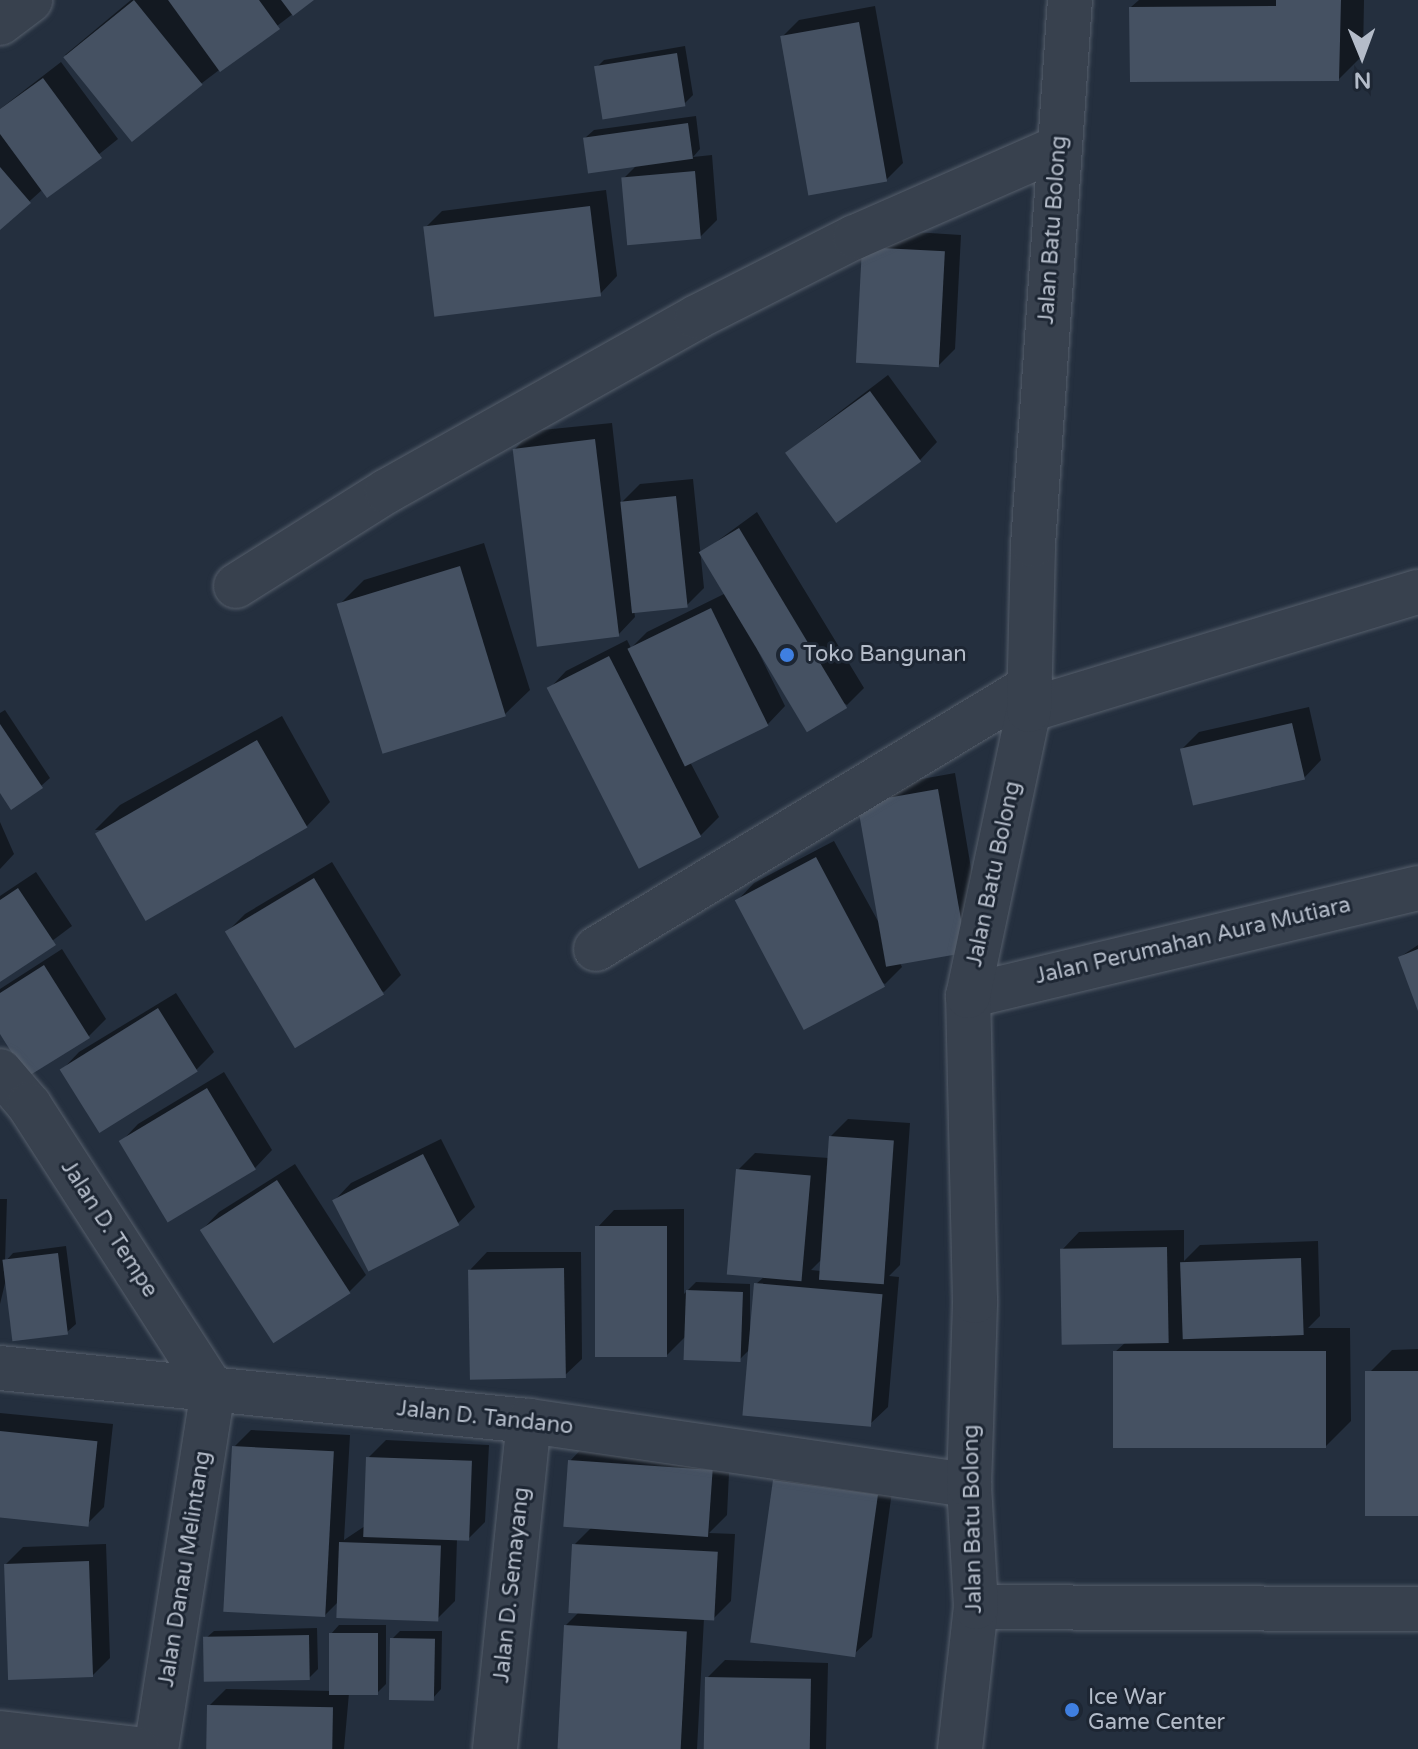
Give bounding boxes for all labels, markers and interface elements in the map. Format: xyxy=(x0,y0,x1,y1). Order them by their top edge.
north arrow xyxy=(1322,16,1402,96)
text: N xyxy=(1353,67,1371,93)
street label: Jalan Batu Bolong xyxy=(1033,135,1073,325)
place label: Toko Bangunan xyxy=(803,642,967,668)
marker: Toko Bangunan xyxy=(778,646,796,664)
street label: Jalan Batu Bolong xyxy=(961,779,1027,969)
street label: Jalan Perumahan Aura Mutiara xyxy=(1033,892,1353,990)
street label: Jalan D. Tempe xyxy=(55,1156,163,1302)
street label: Jalan D. Tandano xyxy=(395,1396,575,1440)
street label: Jalan Batu Bolong xyxy=(958,1424,988,1614)
street label: Jalan Danau Melintang xyxy=(153,1449,217,1689)
street label: Jalan D. Semayang xyxy=(489,1486,535,1684)
place label: Ice War Game Center xyxy=(1088,1684,1225,1736)
marker: Ice War Game Center xyxy=(1063,1701,1081,1719)

